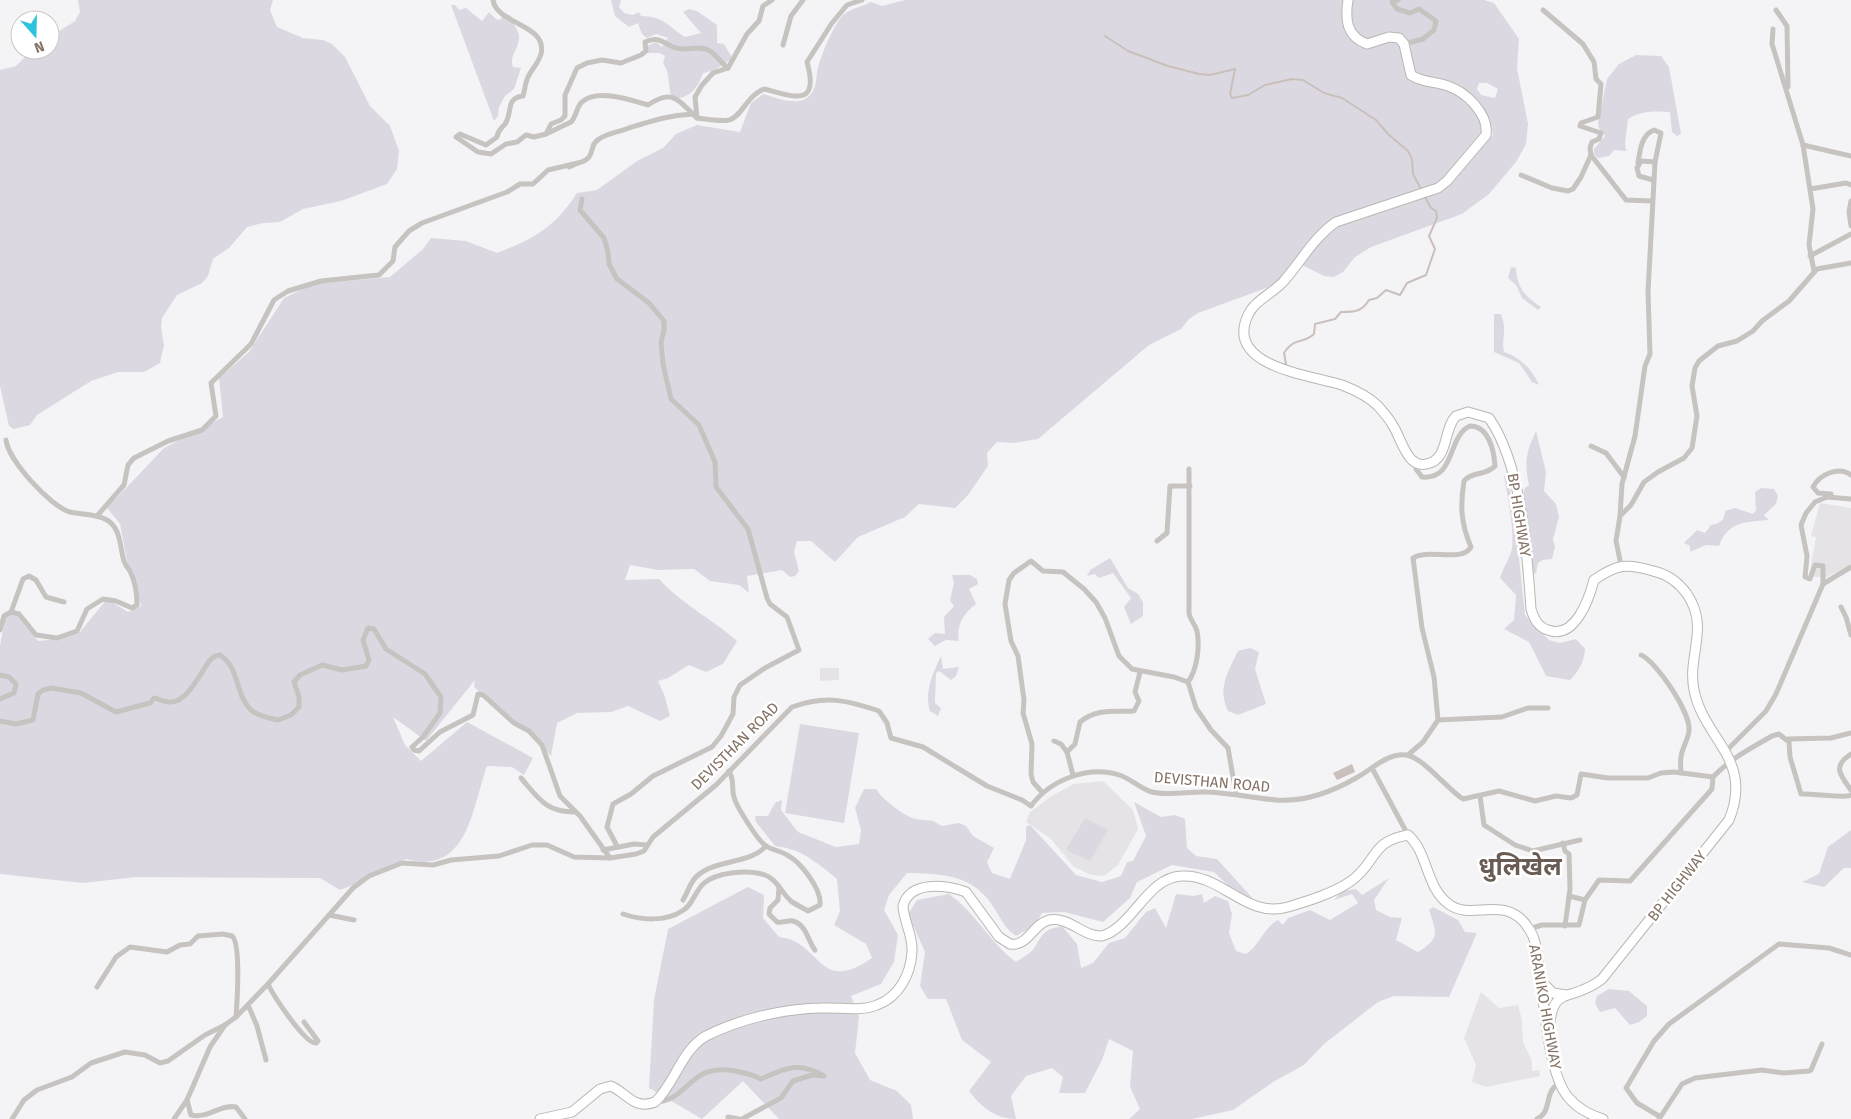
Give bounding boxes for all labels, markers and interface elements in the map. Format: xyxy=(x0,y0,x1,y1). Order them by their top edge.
north arrow xyxy=(10,10,60,60)
text: N xyxy=(32,37,47,56)
street label: BP HIGHWAY xyxy=(1503,472,1535,559)
street label: DEVISTHAN ROAD xyxy=(687,698,783,794)
street label: DEVISTHAN ROAD xyxy=(1153,768,1271,796)
street label: BP HIGHWAY xyxy=(1644,847,1711,925)
district label: धुलिखेल xyxy=(1478,852,1562,882)
street label: ARANIKO HIGHWAY xyxy=(1525,943,1565,1072)

